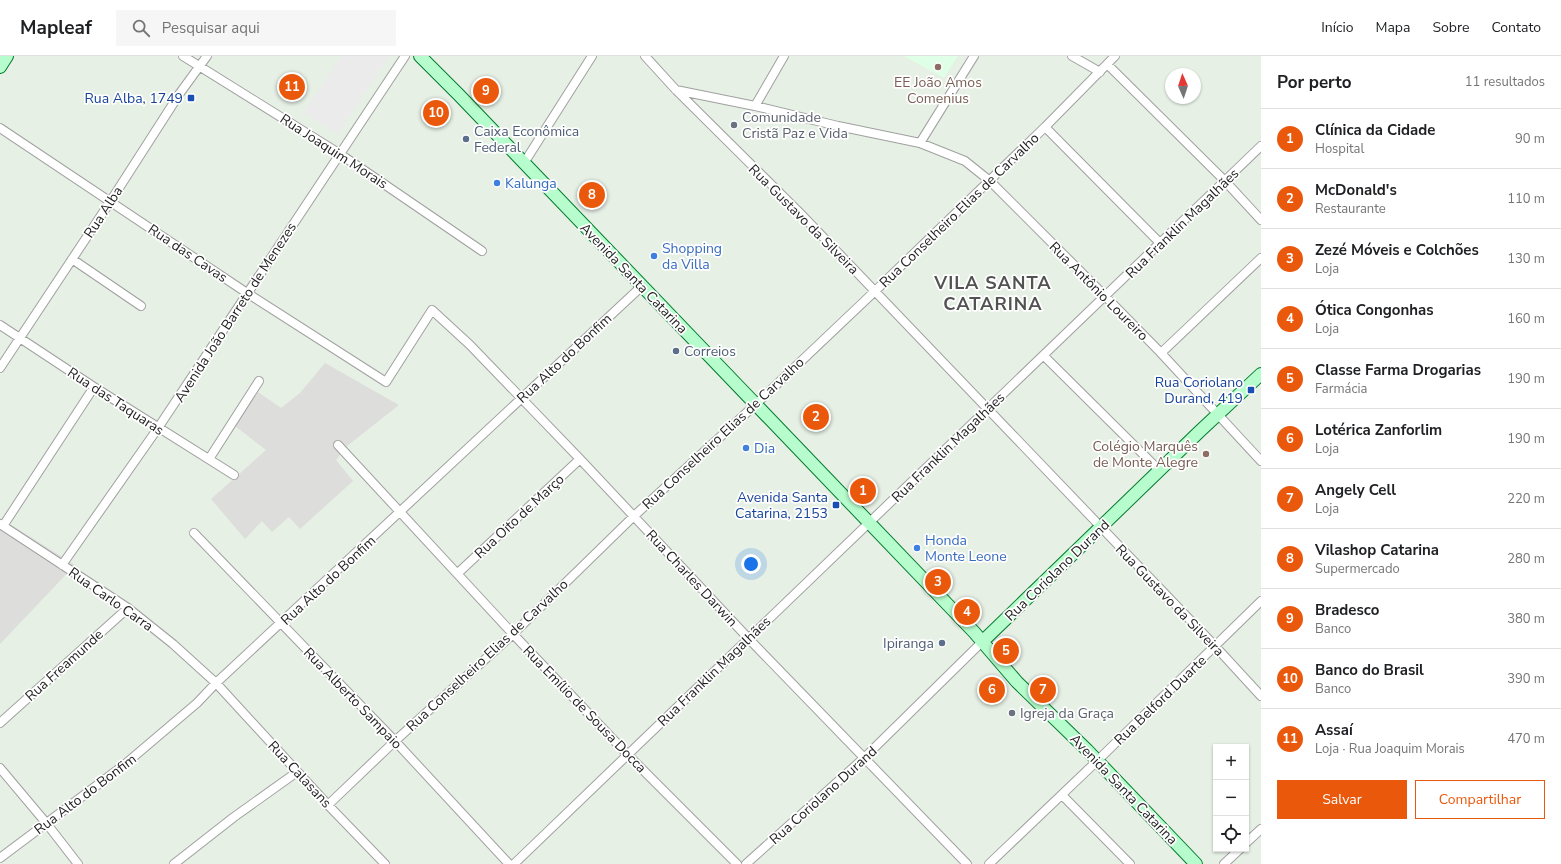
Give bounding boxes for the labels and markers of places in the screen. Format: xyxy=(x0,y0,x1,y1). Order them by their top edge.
marker: EE João Amos Comenius xyxy=(933,62,943,72)
pin: 11 xyxy=(279,72,305,102)
place label: EE João Amos Comenius xyxy=(894,73,982,108)
pin: 9 xyxy=(473,76,499,106)
place label: Rua Alba, 1749 xyxy=(84,89,183,108)
marker: Rua Alba, 1749 xyxy=(186,93,196,103)
pin: 10 xyxy=(423,98,449,128)
place label: Comunidade Cristã Paz e Vida xyxy=(742,108,848,143)
marker: Comunidade Cristã Paz e Vida xyxy=(729,120,739,130)
place label: Caixa Econômica Federal xyxy=(474,122,579,157)
marker: Caixa Econômica Federal xyxy=(461,134,471,144)
place label: Kalunga xyxy=(505,174,557,193)
marker: Kalunga xyxy=(492,178,502,188)
pin: 8 xyxy=(579,180,605,210)
place label: Shopping da Villa xyxy=(662,239,722,274)
marker: Shopping da Villa xyxy=(649,251,659,261)
place label: Correios xyxy=(684,342,736,361)
marker: Correios xyxy=(671,346,681,356)
place label: Rua Coriolano Durand, 419 xyxy=(1155,373,1243,408)
marker: Rua Coriolano Durand, 419 xyxy=(1246,385,1256,395)
pin: 2 xyxy=(803,402,829,432)
place label: Colégio Marquês de Monte Alegre xyxy=(1092,437,1198,472)
place label: Dia xyxy=(754,439,775,458)
marker: Dia xyxy=(741,443,751,453)
marker: Colégio Marquês de Monte Alegre xyxy=(1201,449,1211,459)
pin: 1 xyxy=(850,476,876,506)
place label: Avenida Santa Catarina, 2153 xyxy=(735,488,828,523)
marker: Avenida Santa Catarina, 2153 xyxy=(831,500,841,510)
place label: Honda Monte Leone xyxy=(925,531,1007,566)
marker: Honda Monte Leone xyxy=(912,543,922,553)
pin: 3 xyxy=(925,567,951,597)
pin: 4 xyxy=(954,597,980,627)
place label: Ipiranga xyxy=(883,634,934,653)
pin: 5 xyxy=(993,636,1019,666)
marker: Ipiranga xyxy=(937,638,947,648)
pin: 6 xyxy=(979,675,1005,705)
pin: 7 xyxy=(1030,675,1056,705)
place label: Igreja da Graça xyxy=(1020,704,1114,723)
marker: Igreja da Graça xyxy=(1007,708,1017,718)

